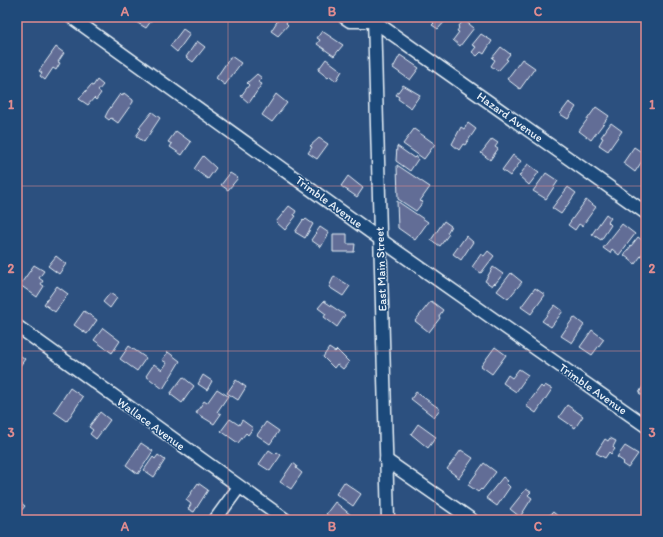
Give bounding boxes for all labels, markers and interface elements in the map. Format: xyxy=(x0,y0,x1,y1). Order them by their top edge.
text: A xyxy=(120,4,130,19)
text: B xyxy=(328,4,337,19)
text: C xyxy=(534,4,543,19)
street label: Hazard Avenue xyxy=(474,89,546,145)
text: 1 xyxy=(8,97,14,112)
text: 1 xyxy=(649,97,655,112)
street label: Trimble Avenue xyxy=(293,173,366,231)
street label: East Main Street xyxy=(373,226,389,312)
text: 2 xyxy=(8,261,15,276)
text: 2 xyxy=(649,261,656,276)
street label: Trimble Avenue xyxy=(556,360,630,418)
street label: Wallace Avenue xyxy=(114,395,188,453)
text: 3 xyxy=(7,425,15,440)
text: 3 xyxy=(648,425,656,440)
text: A xyxy=(120,519,130,534)
text: B xyxy=(328,519,337,534)
text: C xyxy=(534,519,543,534)

